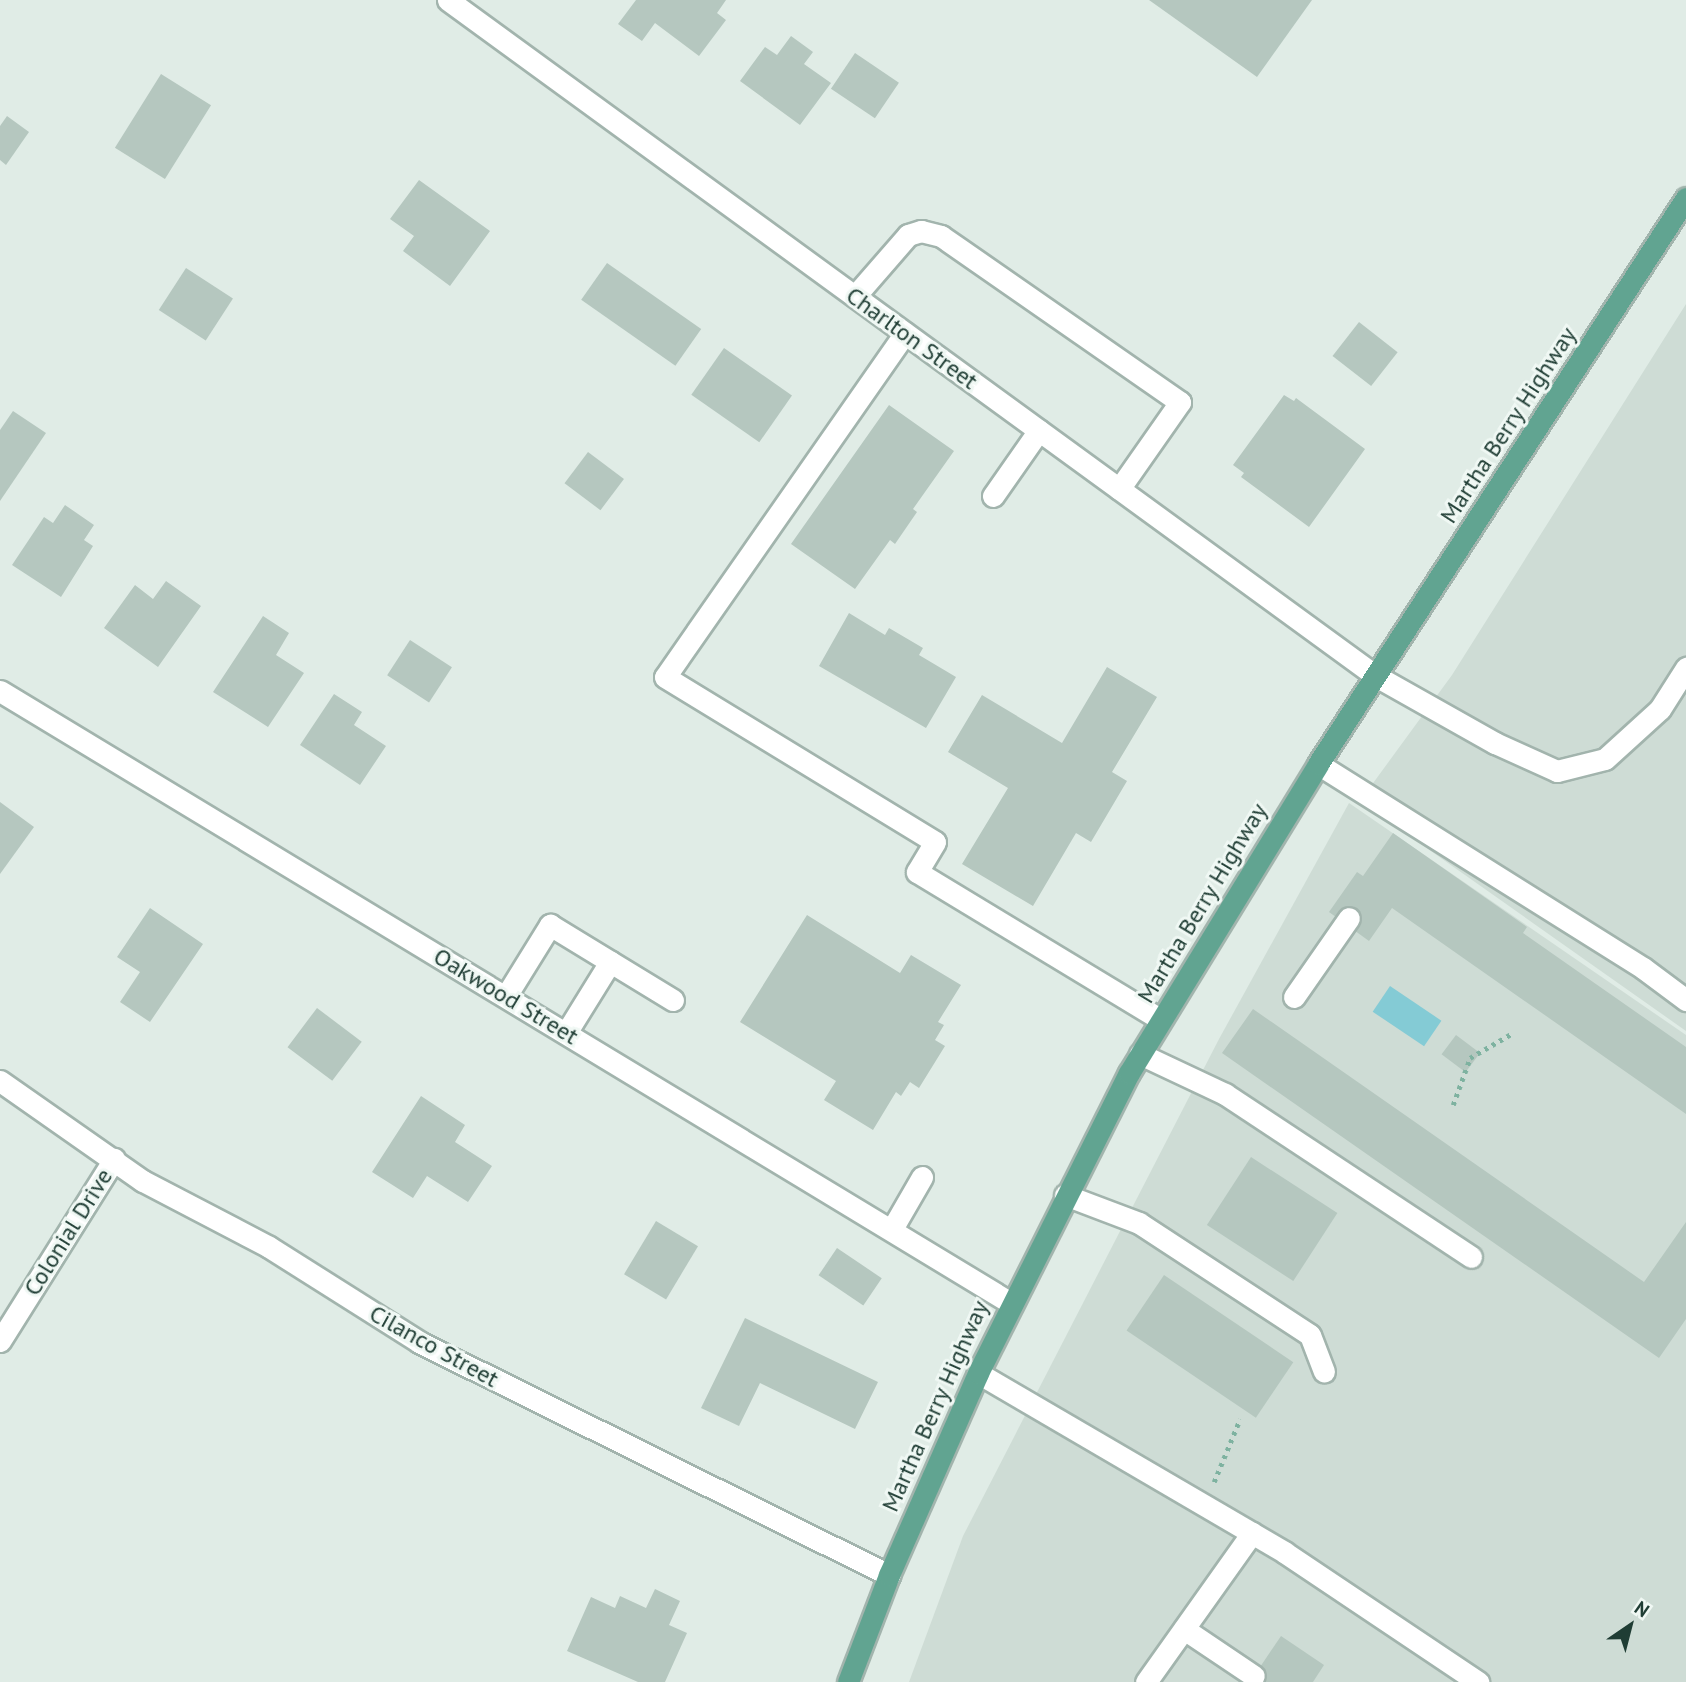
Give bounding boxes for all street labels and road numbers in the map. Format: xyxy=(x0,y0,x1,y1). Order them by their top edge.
street label: Charlton Street xyxy=(841,281,983,395)
street label: Martha Berry Highway xyxy=(1434,321,1582,529)
street label: Martha Berry Highway xyxy=(1131,798,1273,1008)
street label: Oakwood Street xyxy=(428,942,584,1050)
street label: Colonial Drive xyxy=(18,1163,118,1301)
street label: Martha Berry Highway xyxy=(875,1296,995,1516)
street label: Cilanco Street xyxy=(364,1299,504,1393)

